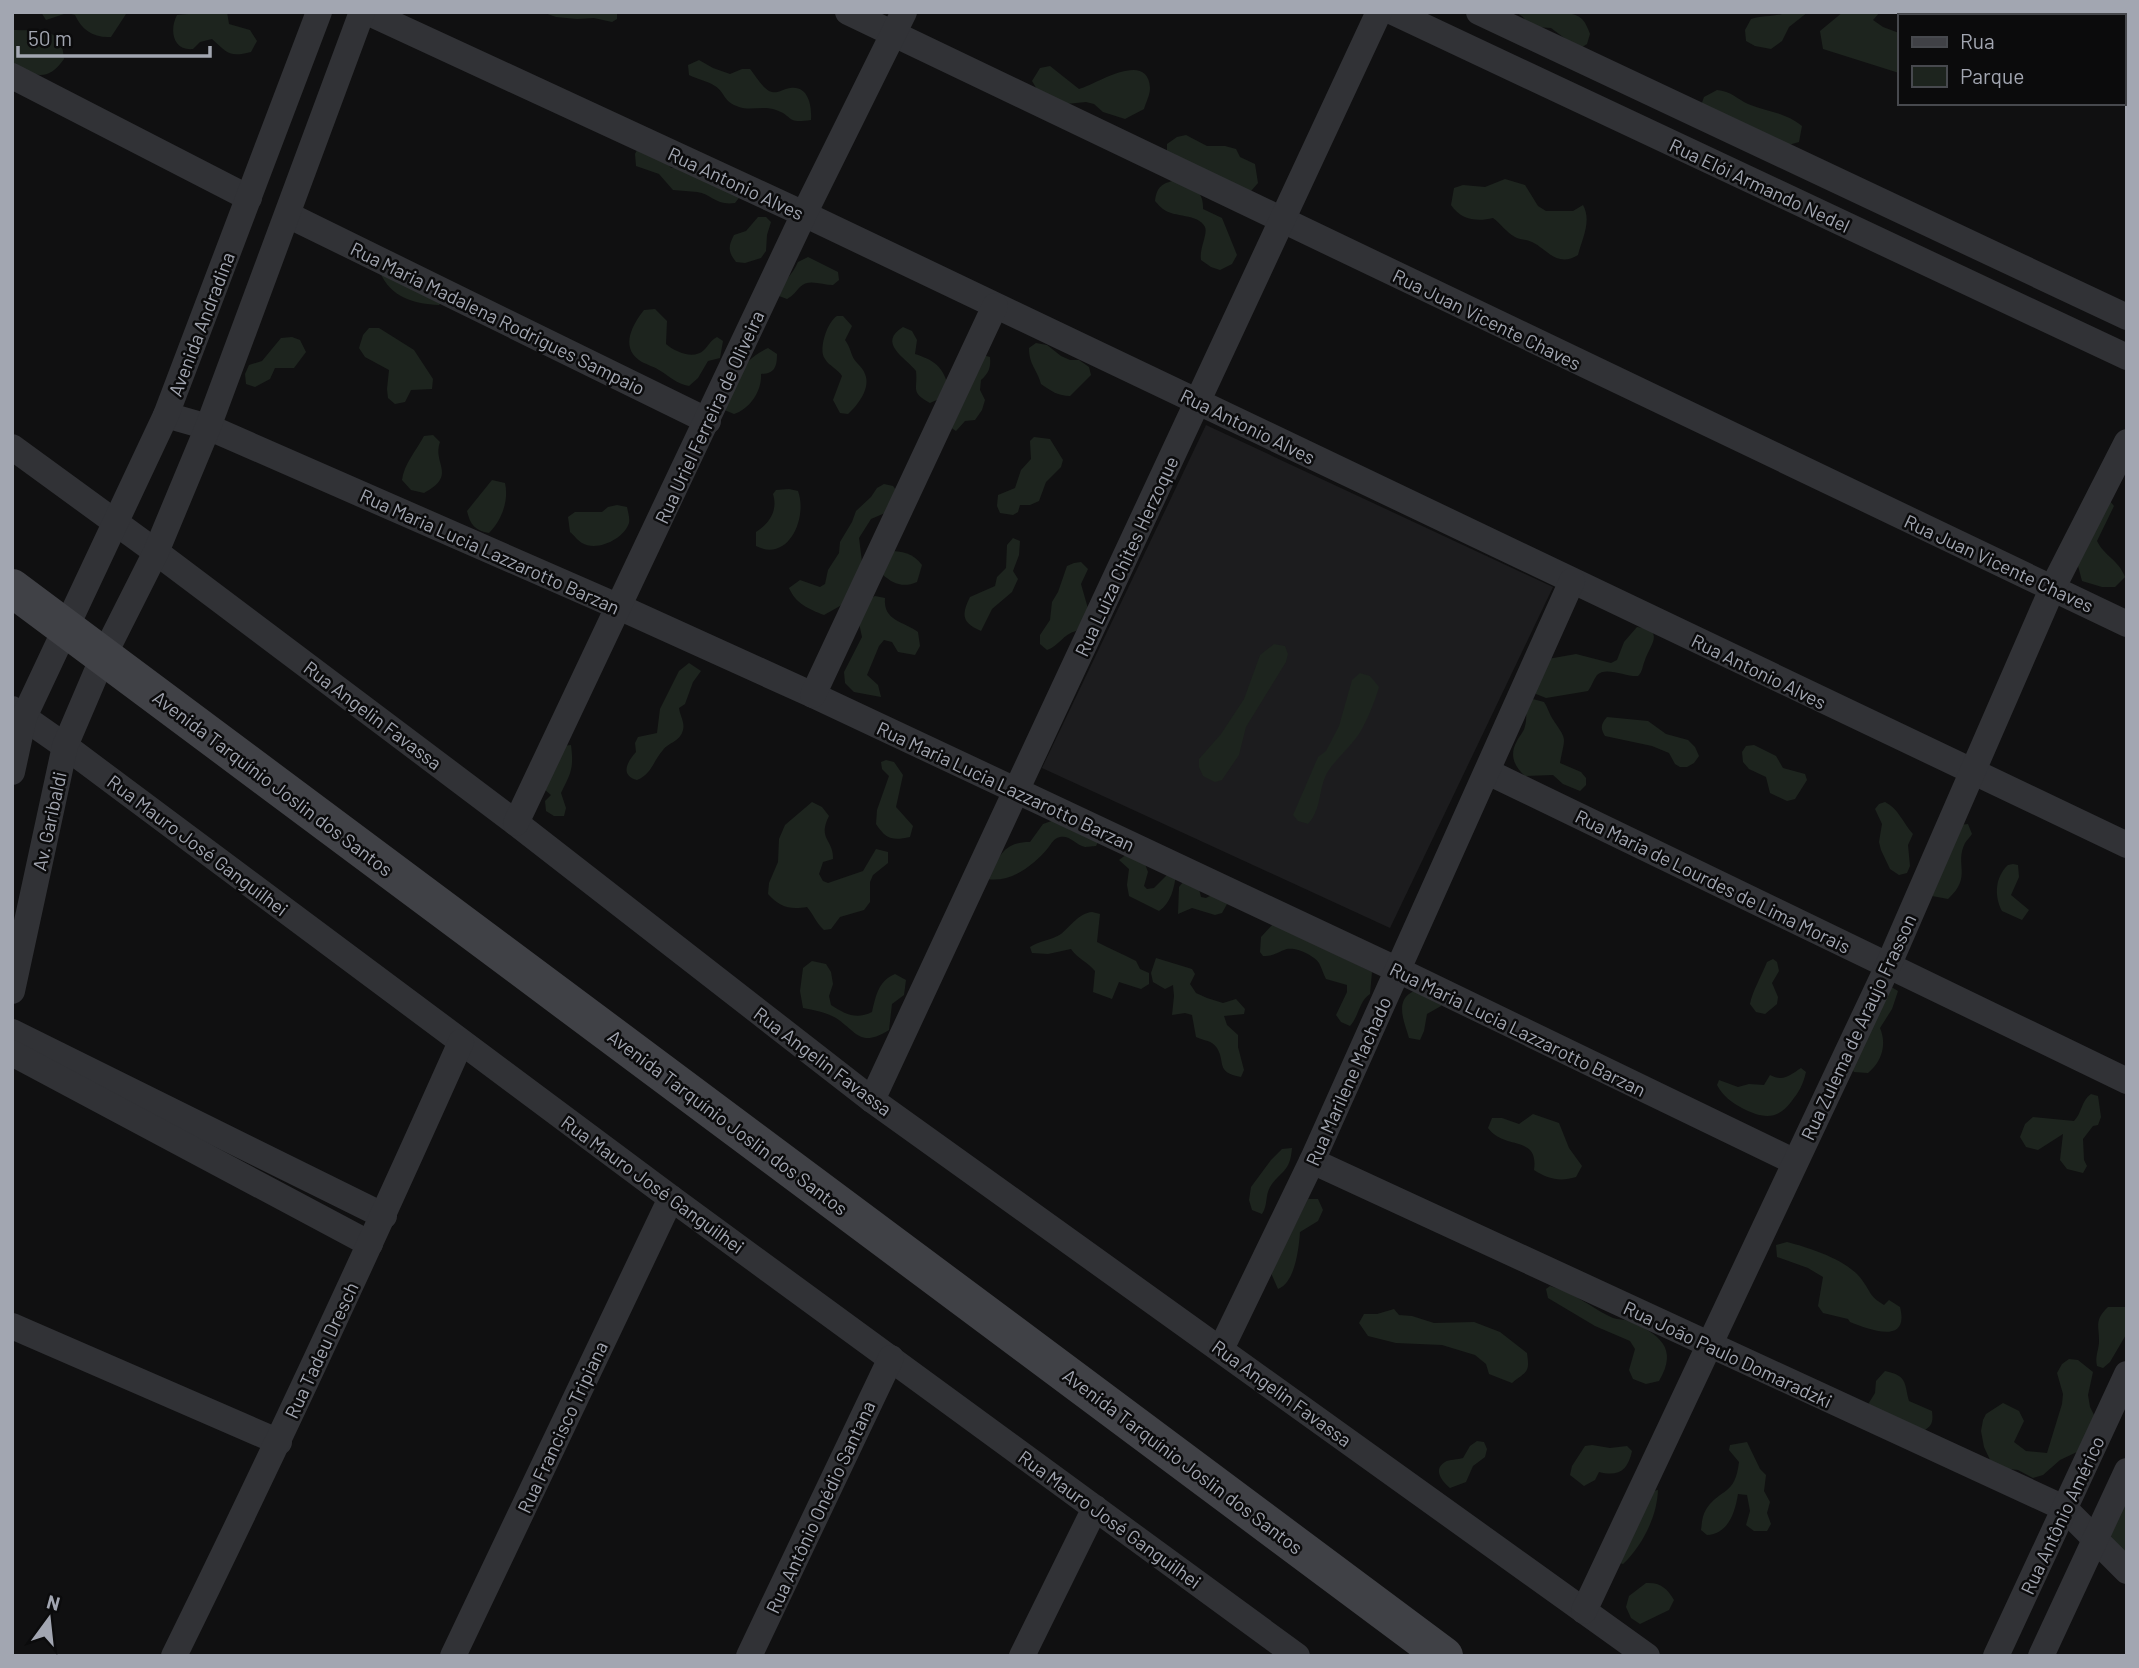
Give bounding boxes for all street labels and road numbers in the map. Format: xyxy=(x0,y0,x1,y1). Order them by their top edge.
street label: Rua Elói Armando Nedel xyxy=(1666,133,1854,237)
street label: Rua Antonio Alves xyxy=(665,142,807,224)
street label: Rua Maria Madalena Rodrigues Sampaio xyxy=(347,236,649,400)
street label: Avenida Andradina xyxy=(163,249,239,399)
street label: Rua Juan Vicente Chaves xyxy=(1389,263,1585,375)
street label: Rua Uriel Ferreira de Oliveira xyxy=(649,307,769,527)
street label: Rua Antonio Alves xyxy=(1177,383,1319,469)
street label: Rua Luiza Chites Herzoque xyxy=(1069,452,1183,660)
street label: Rua Maria Lucia Lazzarotto Barzan xyxy=(357,483,623,619)
street label: Rua Juan Vicente Chaves xyxy=(1901,509,2097,617)
street label: Rua Antonio Alves xyxy=(1688,628,1830,714)
street label: Rua Angelin Favassa xyxy=(300,656,446,774)
street label: Avenida Tarquínio Joslin dos Santos xyxy=(149,685,397,881)
street label: Rua Maria Lucia Lazzarotto Barzan xyxy=(873,716,1139,856)
street label: Av. Garibaldi xyxy=(27,769,71,873)
street label: Rua Mauro José Ganguilhei xyxy=(103,770,293,920)
street label: Rua Maria de Lourdes de Lima Morais xyxy=(1572,804,1854,958)
street label: Rua Zulema de Araujo Frasson xyxy=(1795,910,1921,1144)
street label: Rua Maria Lucia Lazzarotto Barzan xyxy=(1386,957,1650,1101)
street label: Rua Marilene Machado xyxy=(1300,993,1396,1169)
street label: Rua Angelin Favassa xyxy=(750,1002,896,1120)
street label: Avenida Tarquínio Joslin dos Santos xyxy=(604,1024,852,1220)
street label: Rua Mauro José Ganguilhei xyxy=(557,1110,749,1258)
street label: Rua Tadeu Dresch xyxy=(279,1278,363,1422)
street label: Rua João Paulo Domaradzki xyxy=(1620,1296,1836,1412)
street label: Rua Angelin Favassa xyxy=(1208,1335,1356,1451)
street label: Rua Francisco Tripiana xyxy=(512,1337,612,1517)
street label: Avenida Tarquínio Joslin dos Santos xyxy=(1059,1363,1307,1559)
street label: Rua Antônio Onédio Santana xyxy=(761,1397,879,1617)
street label: Rua Antônio Américo xyxy=(2015,1432,2109,1598)
street label: Rua Mauro José Ganguilhei xyxy=(1014,1445,1206,1593)

